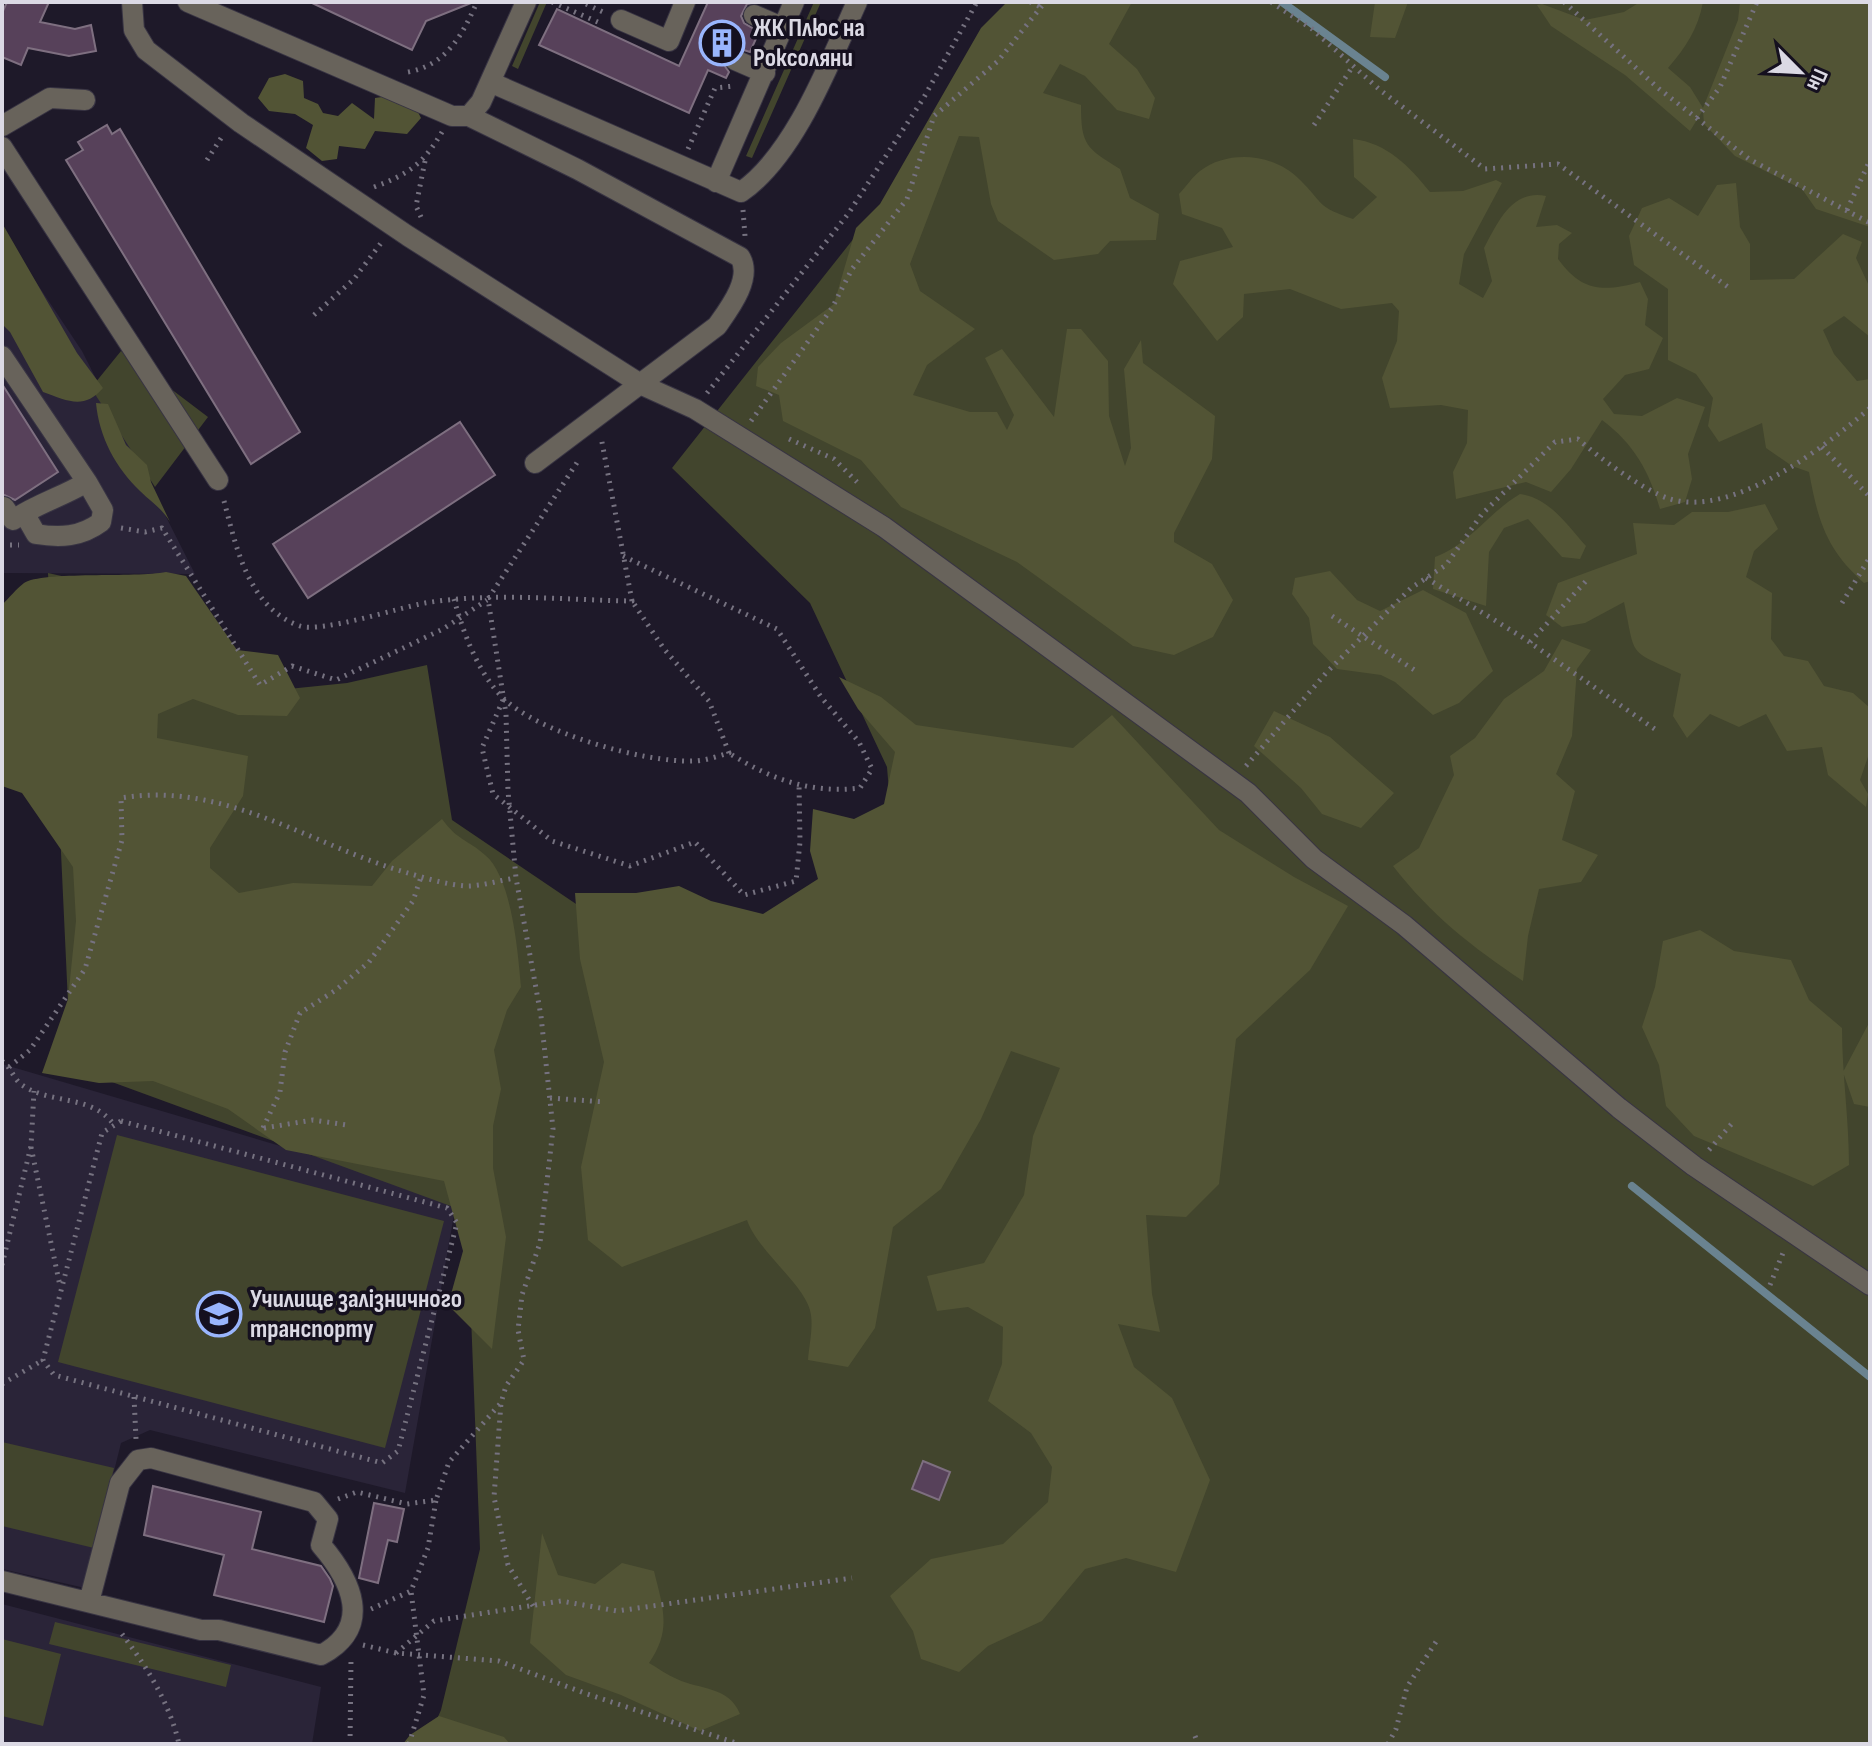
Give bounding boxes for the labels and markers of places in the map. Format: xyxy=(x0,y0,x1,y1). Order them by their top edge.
place label: ЖК Плюс на Роксоляни xyxy=(753,13,865,74)
building icon: ЖК Плюс на Роксоляни xyxy=(698,19,746,67)
place label: Училище залізничного транспорту xyxy=(250,1284,462,1345)
school or university icon: Училище залізничного транспорту xyxy=(195,1290,243,1338)

